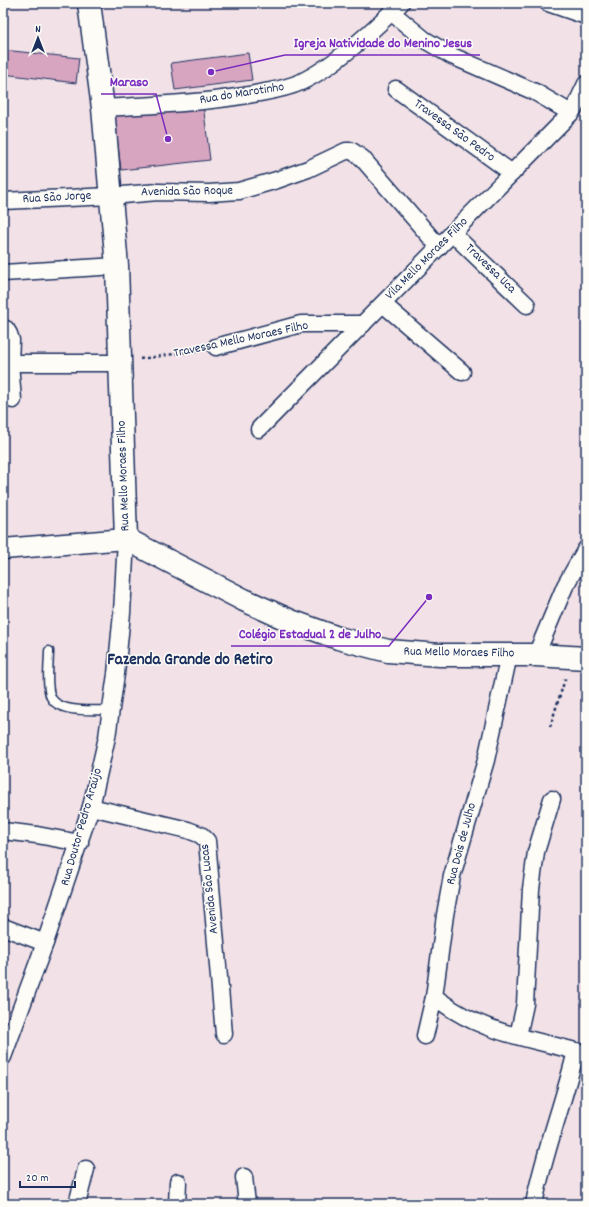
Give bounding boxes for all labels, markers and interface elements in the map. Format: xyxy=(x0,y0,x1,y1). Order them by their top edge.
north arrow xyxy=(18,18,58,58)
text: N xyxy=(35,22,41,38)
callout: Igreja Natividade do Menino Jesus xyxy=(285,29,480,55)
text: Igreja Natividade do Menino Jesus xyxy=(294,34,472,54)
callout: Maraso xyxy=(101,68,156,94)
text: Maraso xyxy=(110,73,148,93)
street label: Rua do Marotinho xyxy=(198,78,286,110)
street label: Travessa São Pedro xyxy=(409,95,499,167)
street label: Avenida São Roque xyxy=(141,182,233,202)
street label: Rua São Jorge xyxy=(22,187,92,209)
street label: Vila Mello Moraes Filho xyxy=(381,213,473,305)
street label: Travessa Uca xyxy=(460,240,521,299)
street label: Travessa Mello Moraes Filho xyxy=(172,316,310,364)
street label: Rua Mello Moraes Filho xyxy=(113,420,135,532)
callout: Colégio Estadual 2 de Julho xyxy=(231,620,389,646)
text: Colégio Estadual 2 de Julho xyxy=(239,625,381,645)
street label: Rua Mello Moraes Filho xyxy=(403,643,515,663)
district label: Fazenda Grande do Retiro xyxy=(107,649,273,673)
street label: Rua Doutor Pedro Araújo xyxy=(56,766,108,888)
street label: Rua Dois de Julho xyxy=(442,801,482,887)
street label: Avenida São Lucas xyxy=(196,843,224,935)
scale bar xyxy=(20,1163,75,1189)
text: 20 m xyxy=(26,1170,49,1187)

